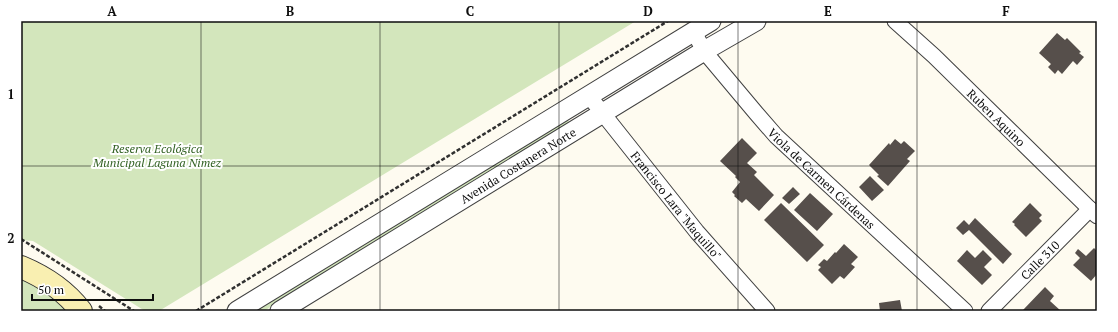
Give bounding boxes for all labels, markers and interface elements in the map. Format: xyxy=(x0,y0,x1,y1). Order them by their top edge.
text: A xyxy=(107,2,117,20)
text: B xyxy=(286,2,294,20)
text: C xyxy=(466,2,474,20)
text: D xyxy=(643,2,653,20)
text: E xyxy=(824,2,832,20)
text: F xyxy=(1002,2,1010,20)
text: 1 xyxy=(7,85,15,103)
street label: Ruben Aquino xyxy=(964,86,1029,149)
street label: Avenida Costanera Norte xyxy=(457,124,578,206)
street label: Viola de Carmen Cárdenas xyxy=(765,125,878,232)
park label: Reserva Ecológica Municipal Laguna Nimez xyxy=(92,141,222,170)
street label: Francisco Lara "Maquillo" xyxy=(628,148,725,263)
text: 2 xyxy=(7,229,15,247)
street label: Calle 310 xyxy=(1017,237,1062,283)
scale bar xyxy=(32,276,153,302)
text: 50 m xyxy=(38,282,65,297)

